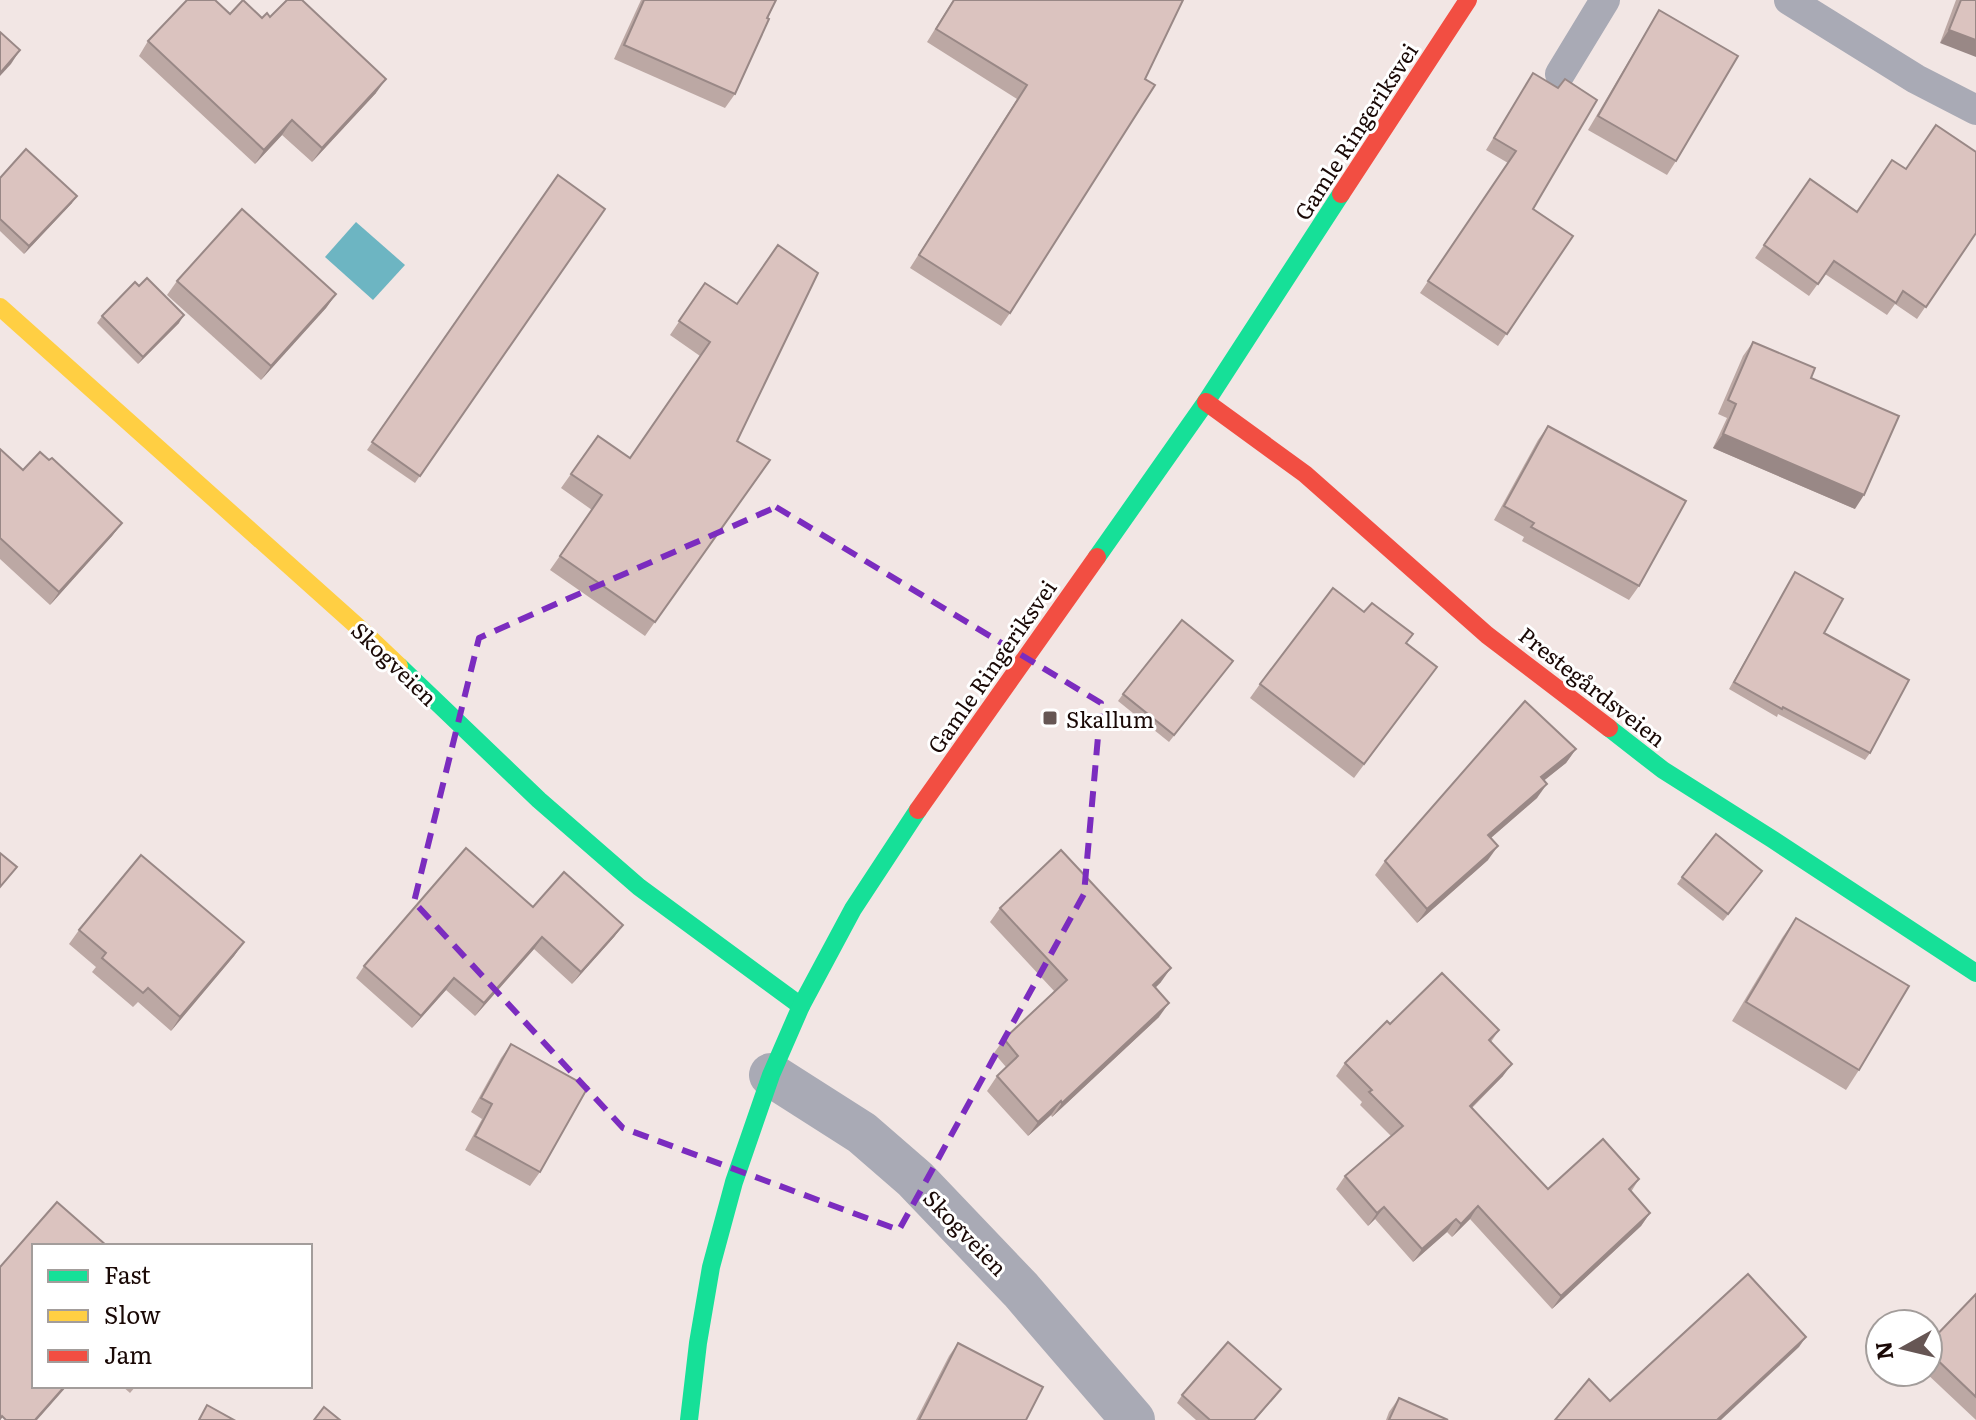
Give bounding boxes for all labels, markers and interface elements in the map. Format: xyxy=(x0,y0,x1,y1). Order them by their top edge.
street label: Gamle Ringeriksvei xyxy=(1285,36,1425,226)
street label: Gamle Ringeriksvei xyxy=(919,572,1063,760)
street label: Skogveien xyxy=(345,613,445,713)
street label: Prestegårdsveien xyxy=(1513,618,1673,754)
place label: Skallum xyxy=(1066,702,1154,735)
marker: Skallum xyxy=(1041,709,1059,727)
street label: Skogveien xyxy=(916,1182,1016,1282)
legend xyxy=(32,1244,312,1388)
text: Fast xyxy=(104,1256,151,1291)
text: Slow xyxy=(104,1296,161,1331)
north arrow xyxy=(1864,1308,1944,1388)
text: Jam xyxy=(104,1336,152,1371)
text: N xyxy=(1865,1340,1900,1362)

